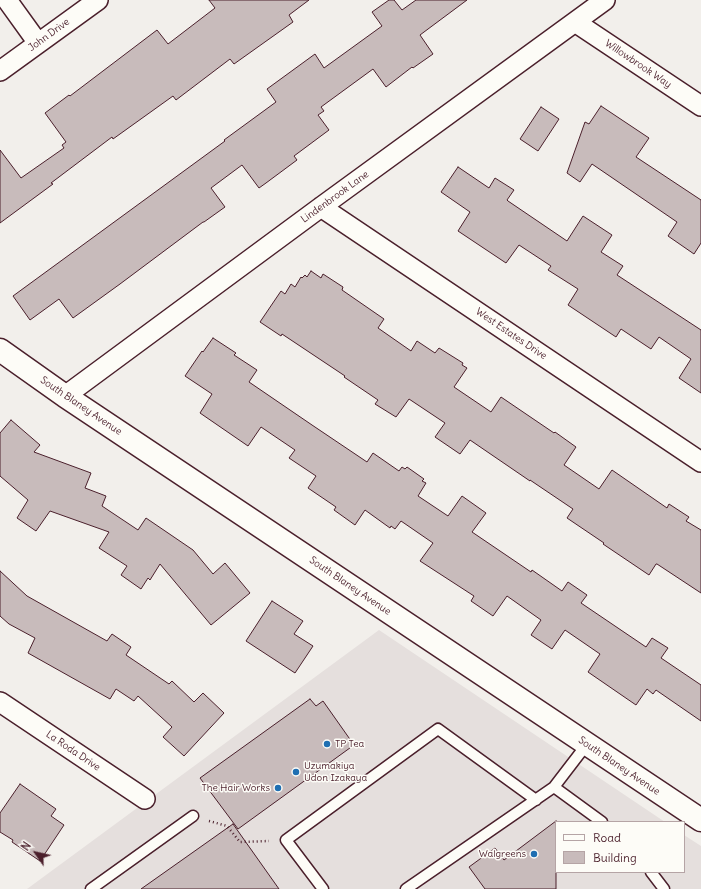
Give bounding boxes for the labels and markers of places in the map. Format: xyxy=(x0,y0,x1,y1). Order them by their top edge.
place label: TP Tea xyxy=(335,738,364,750)
marker: TP Tea xyxy=(322,739,332,749)
place label: Uzumakiya Udon Izakaya xyxy=(304,760,367,784)
marker: Uzumakiya Udon Izakaya xyxy=(291,767,301,777)
place label: The Hair Works xyxy=(202,782,270,794)
marker: The Hair Works xyxy=(273,783,283,793)
place label: Walgreens xyxy=(479,848,526,860)
marker: Walgreens xyxy=(529,849,539,859)

